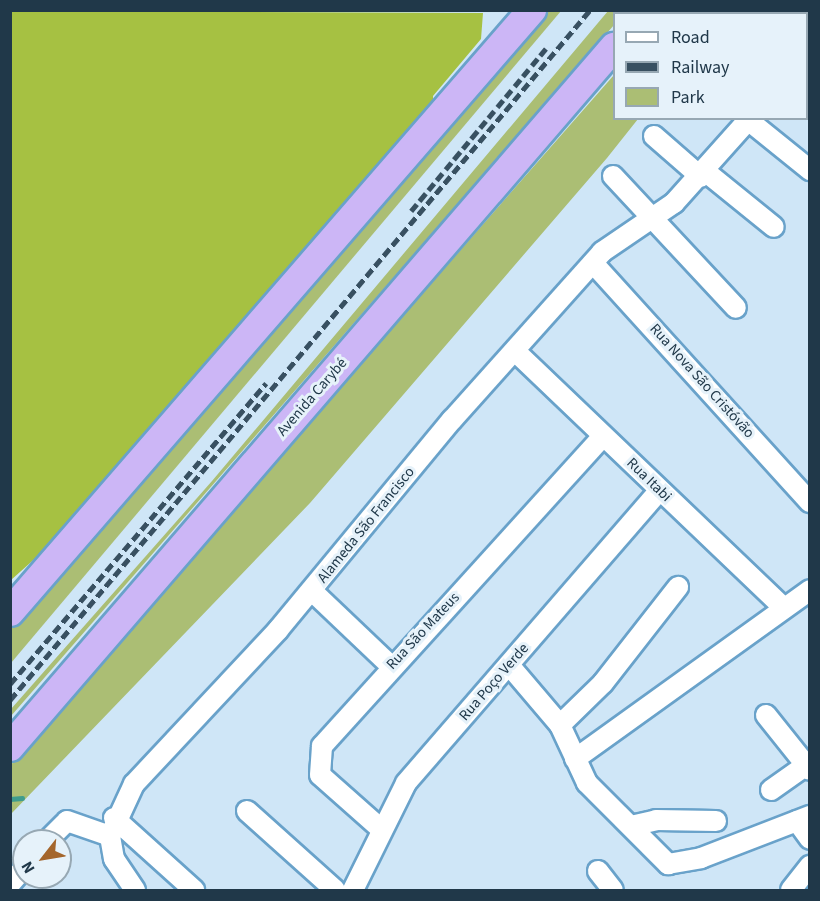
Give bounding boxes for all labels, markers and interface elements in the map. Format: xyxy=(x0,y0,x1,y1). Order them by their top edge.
legend xyxy=(613,12,808,120)
text: Road xyxy=(671,25,710,50)
text: Railway xyxy=(671,55,730,80)
text: Park xyxy=(671,85,705,110)
street label: Rua Nova São Cristóvão xyxy=(646,320,758,442)
street label: Avenida Carybé xyxy=(273,354,351,440)
street label: Rua Itabi xyxy=(623,454,675,506)
street label: Alameda São Francisco xyxy=(314,463,418,587)
street label: Rua São Mateus xyxy=(383,589,463,673)
street label: Rua Poço Verde xyxy=(455,640,533,724)
north arrow xyxy=(12,829,72,889)
text: N xyxy=(16,857,40,877)

